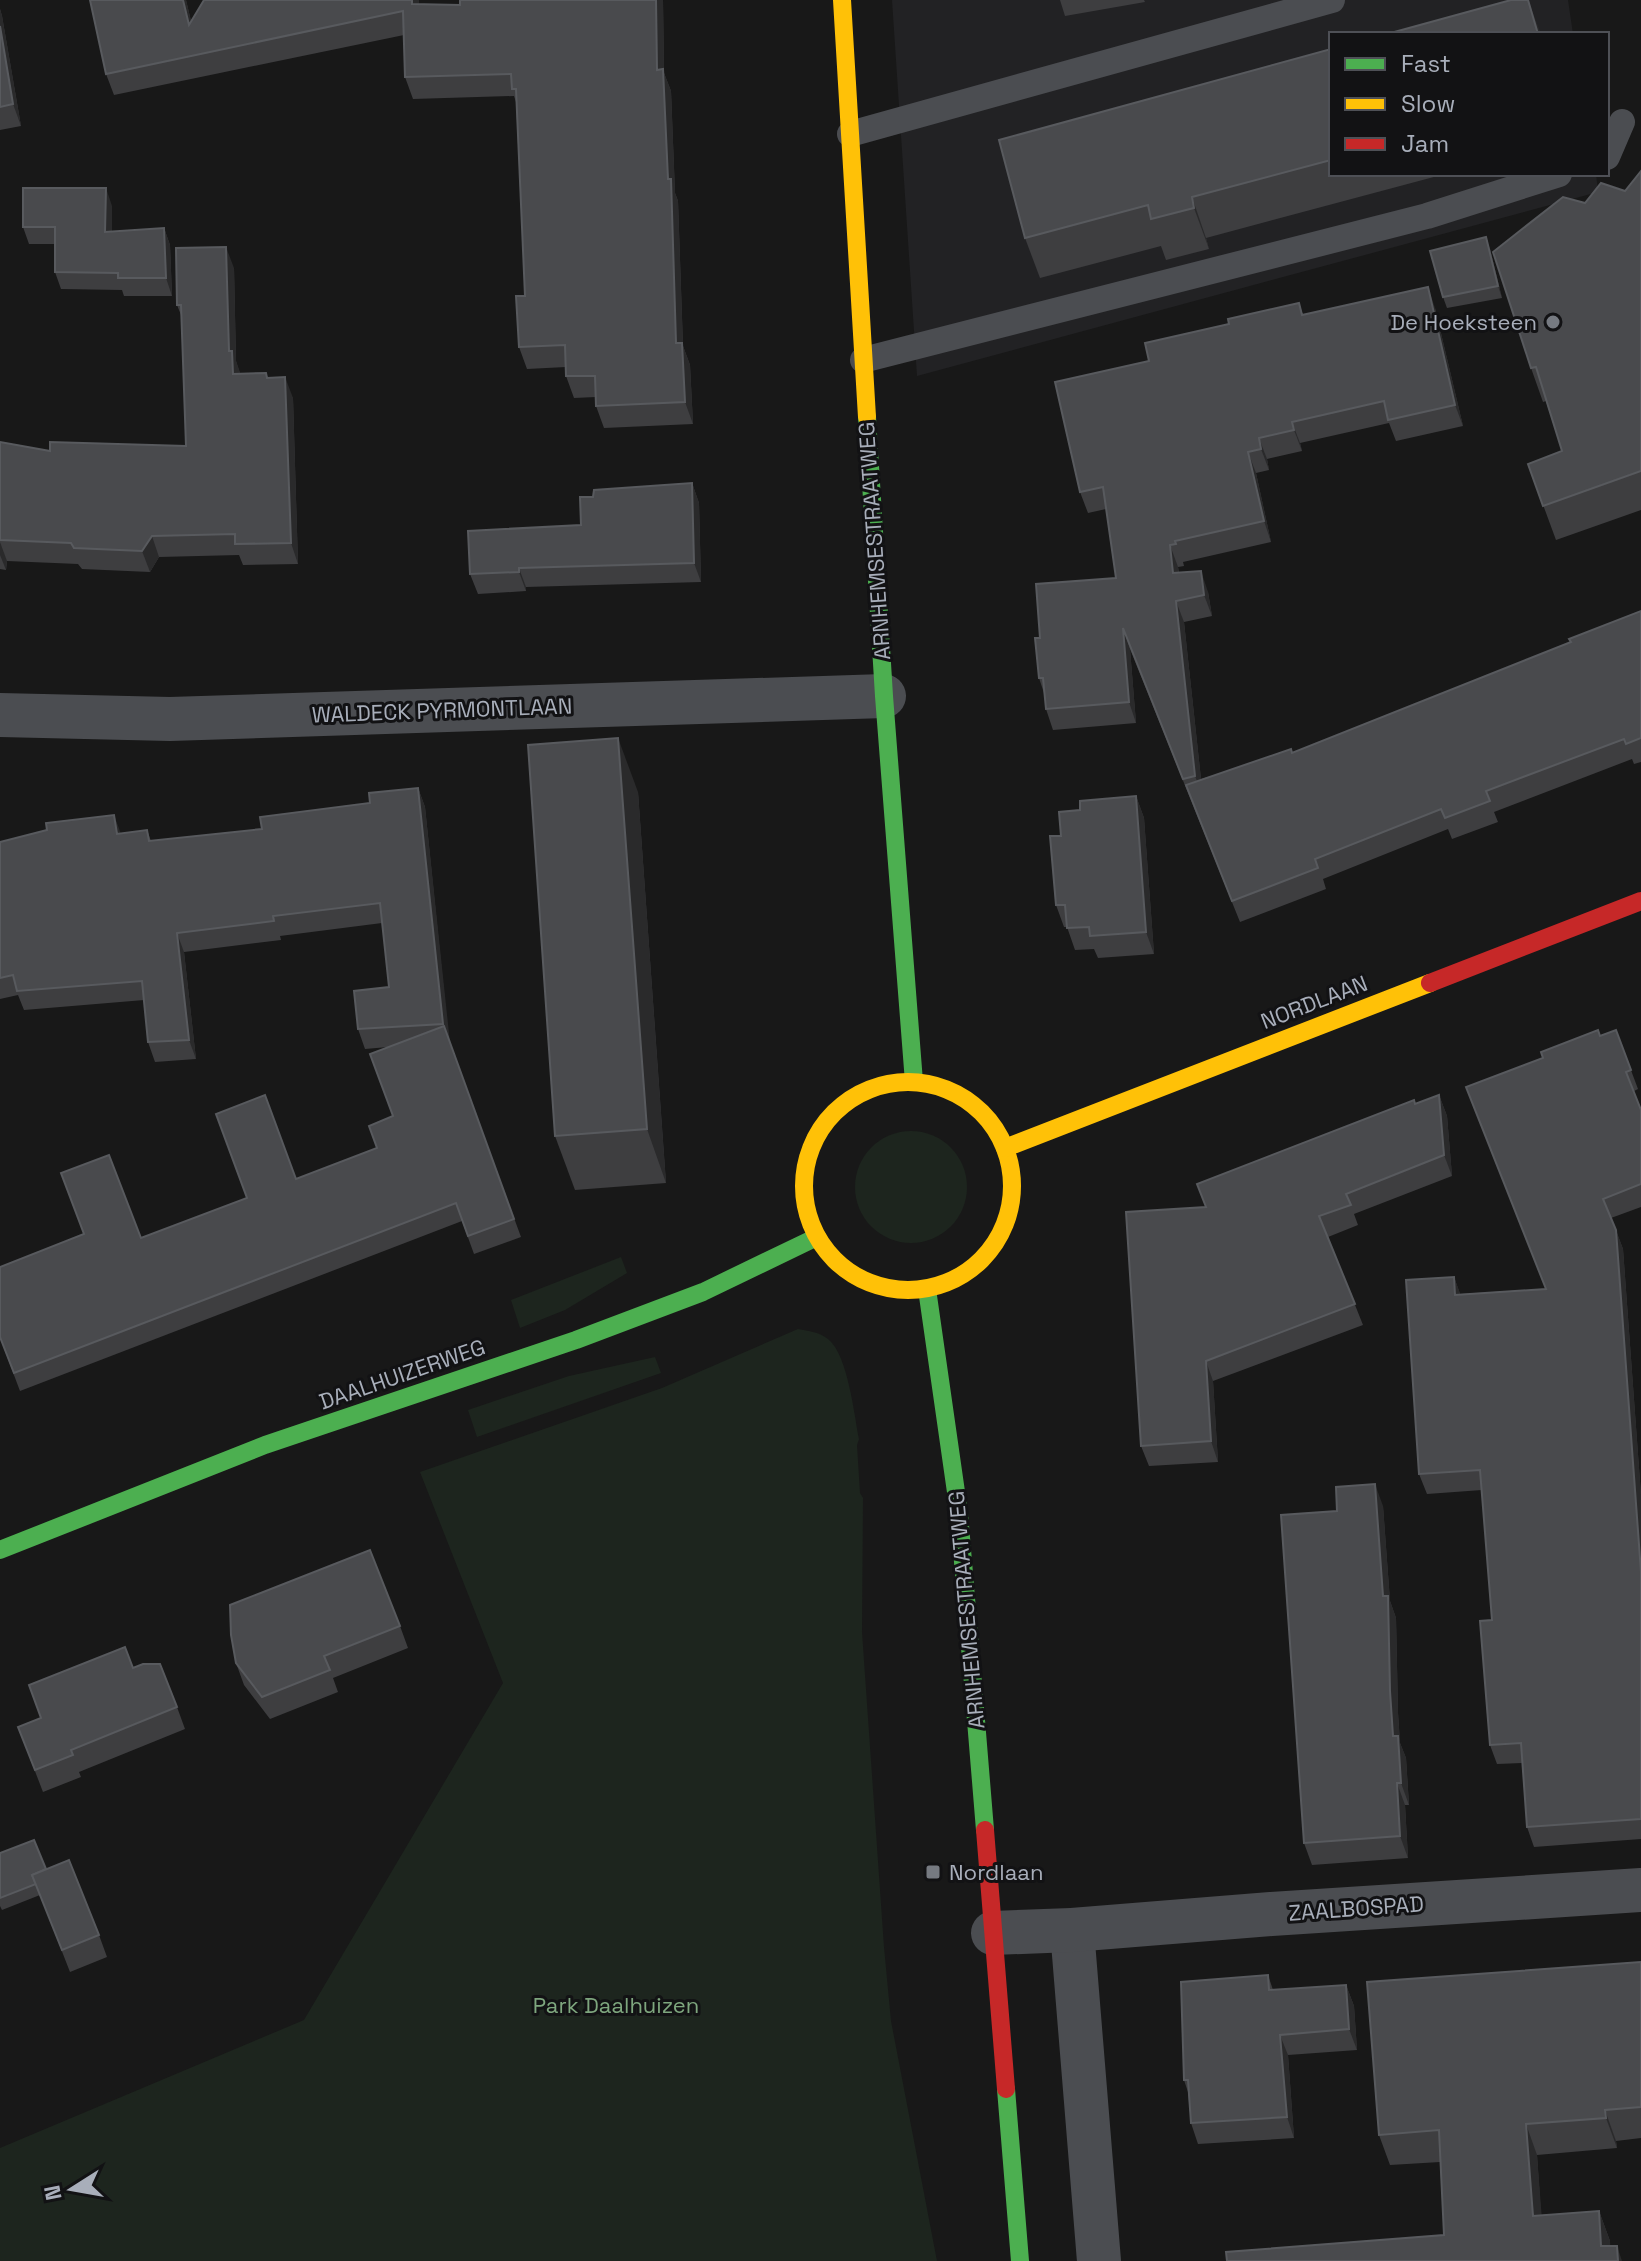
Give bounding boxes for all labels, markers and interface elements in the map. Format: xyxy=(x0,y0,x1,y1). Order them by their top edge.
legend xyxy=(1329,32,1609,176)
text: Fast xyxy=(1401,48,1451,79)
text: Slow xyxy=(1401,88,1455,119)
text: Jam xyxy=(1401,128,1449,159)
place label: De Hoeksteen xyxy=(1391,308,1537,336)
marker: De Hoeksteen xyxy=(1544,313,1562,331)
street label: ARNHEMSESTRAATWEG xyxy=(852,421,896,661)
street label: WALDECK PYRMONTLAAN xyxy=(311,691,573,729)
street label: NORDLAAN xyxy=(1257,969,1371,1035)
street label: DAALHUIZERWEG xyxy=(315,1332,489,1416)
street label: ARNHEMSESTRAATWEG xyxy=(942,1490,990,1730)
place label: Nordlaan xyxy=(949,1858,1043,1886)
marker: Nordlaan xyxy=(924,1863,942,1881)
street label: ZAALBOSPAD xyxy=(1287,1889,1425,1927)
park label: Park Daalhuizen xyxy=(533,1991,699,2019)
north arrow xyxy=(32,2149,112,2229)
text: N xyxy=(37,2183,68,2203)

